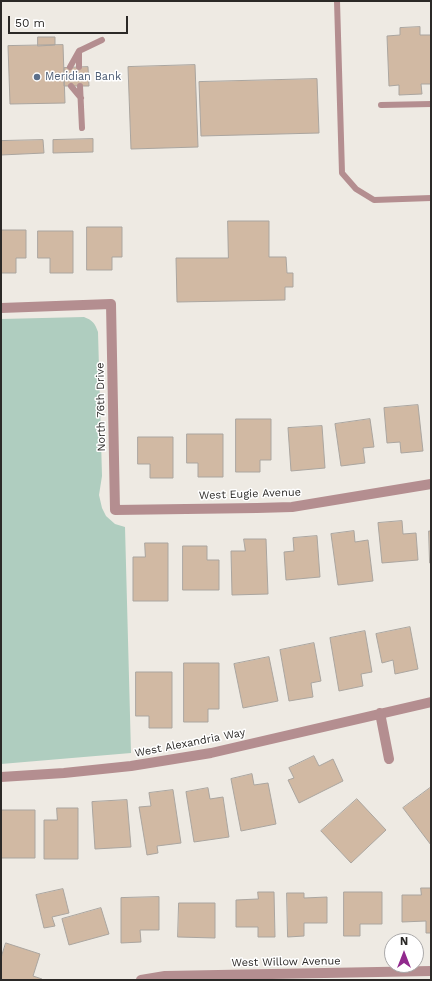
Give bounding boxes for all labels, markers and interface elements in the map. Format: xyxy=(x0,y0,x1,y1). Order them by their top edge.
scale bar xyxy=(10,8,130,34)
text: 50 m xyxy=(15,16,45,30)
place label: Meridian Bank xyxy=(45,70,121,84)
marker: Meridian Bank xyxy=(32,72,42,82)
street label: North 76th Drive xyxy=(94,362,108,452)
street label: West Eugie Avenue xyxy=(199,486,301,502)
street label: West Alexandria Way xyxy=(134,726,246,760)
north arrow xyxy=(384,933,424,973)
text: N xyxy=(400,935,408,948)
street label: West Willow Avenue xyxy=(231,954,341,970)

